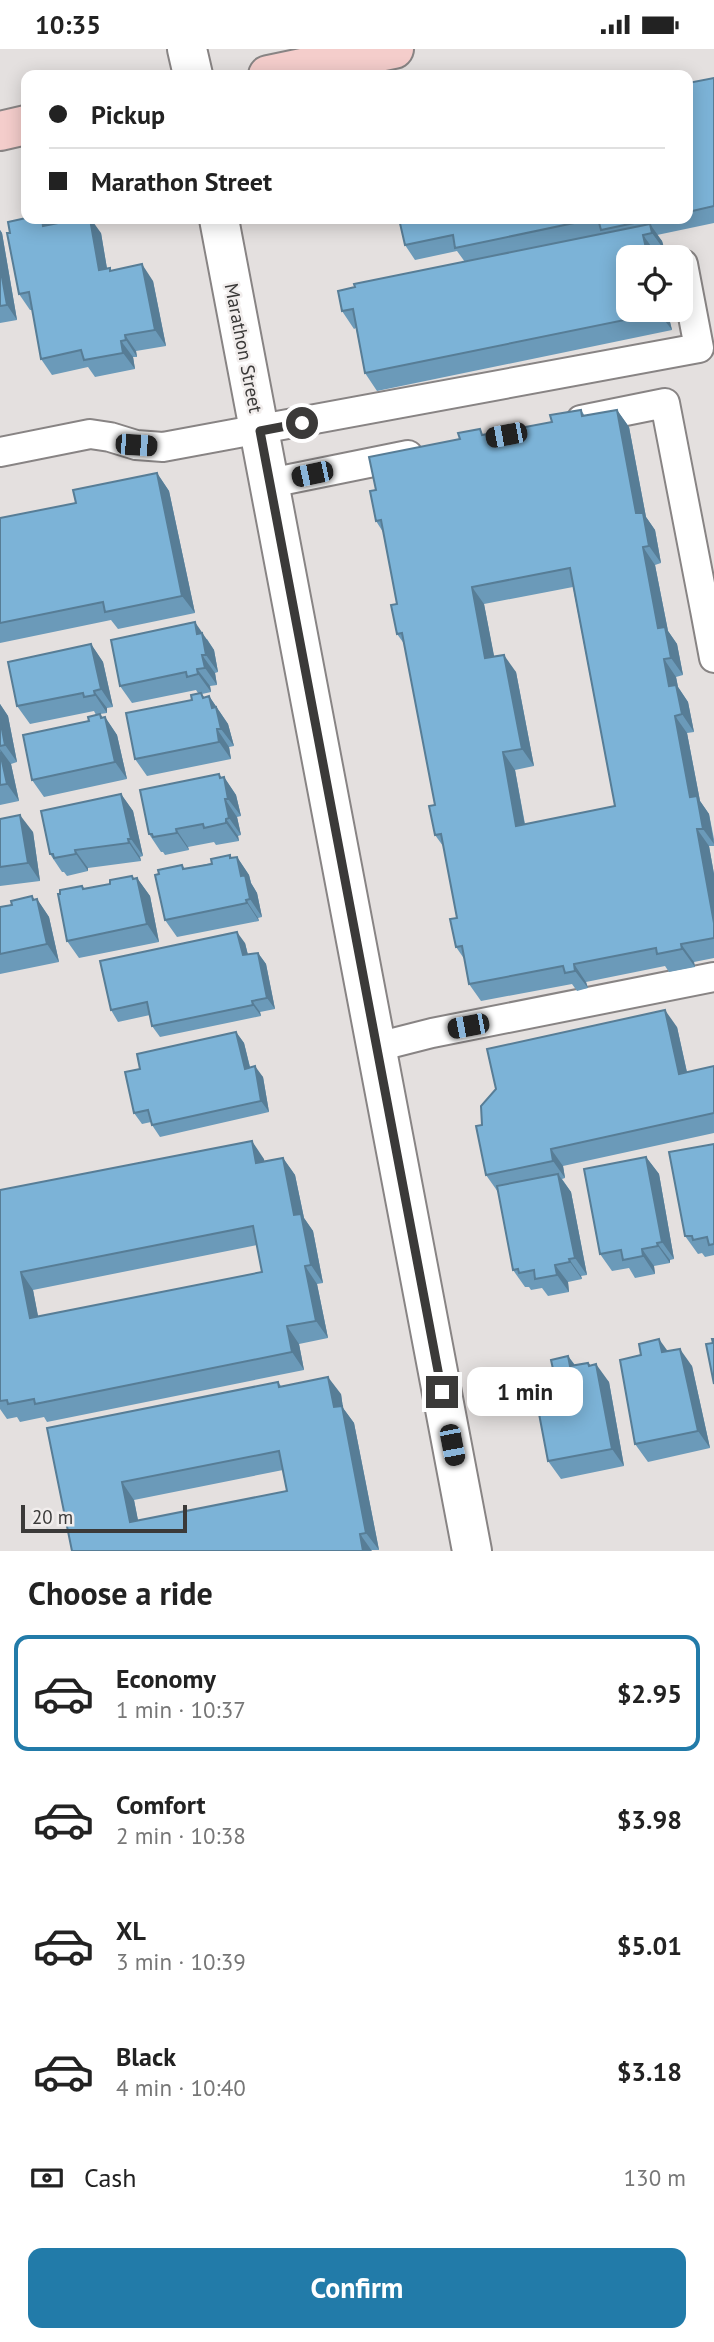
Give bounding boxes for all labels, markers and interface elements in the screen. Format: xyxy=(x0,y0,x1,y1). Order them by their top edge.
text: 10:35 xyxy=(35,8,101,41)
text: Pickup xyxy=(91,98,165,131)
text: Marathon Street xyxy=(91,165,272,198)
map controls xyxy=(616,245,693,322)
button: locate xyxy=(616,245,693,322)
street label: Marathon Street xyxy=(220,281,268,415)
route start xyxy=(286,407,318,439)
car xyxy=(484,421,529,449)
car xyxy=(115,433,158,457)
car xyxy=(290,459,335,489)
car xyxy=(446,1012,491,1040)
callout: 1 min xyxy=(466,1367,582,1417)
route end xyxy=(426,1376,458,1408)
text: 1 min xyxy=(497,1377,553,1406)
car xyxy=(438,1422,467,1468)
scale bar xyxy=(21,1502,187,1534)
text: 20 m xyxy=(32,1505,73,1529)
text: Choose a ride xyxy=(28,1572,213,1614)
icon: car xyxy=(32,1662,95,1725)
text: Economy xyxy=(116,1662,216,1695)
text: $2.95 xyxy=(617,1677,682,1710)
text: 1 min · 10:37 xyxy=(116,1695,246,1724)
icon: car xyxy=(32,1788,95,1851)
text: Comfort xyxy=(116,1788,206,1821)
text: $3.98 xyxy=(617,1803,682,1836)
text: 2 min · 10:38 xyxy=(116,1821,246,1850)
icon: car xyxy=(32,1914,95,1977)
text: XL xyxy=(116,1914,146,1947)
text: $5.01 xyxy=(617,1929,682,1962)
text: 3 min · 10:39 xyxy=(116,1947,246,1976)
icon: car xyxy=(32,2040,95,2103)
text: Black xyxy=(116,2040,176,2073)
text: $3.18 xyxy=(617,2055,682,2088)
text: 4 min · 10:40 xyxy=(116,2073,246,2102)
icon: cash xyxy=(28,2159,66,2197)
text: Cash xyxy=(84,2161,136,2194)
text: 130 m xyxy=(624,2163,686,2192)
button: Confirm xyxy=(28,2248,686,2328)

